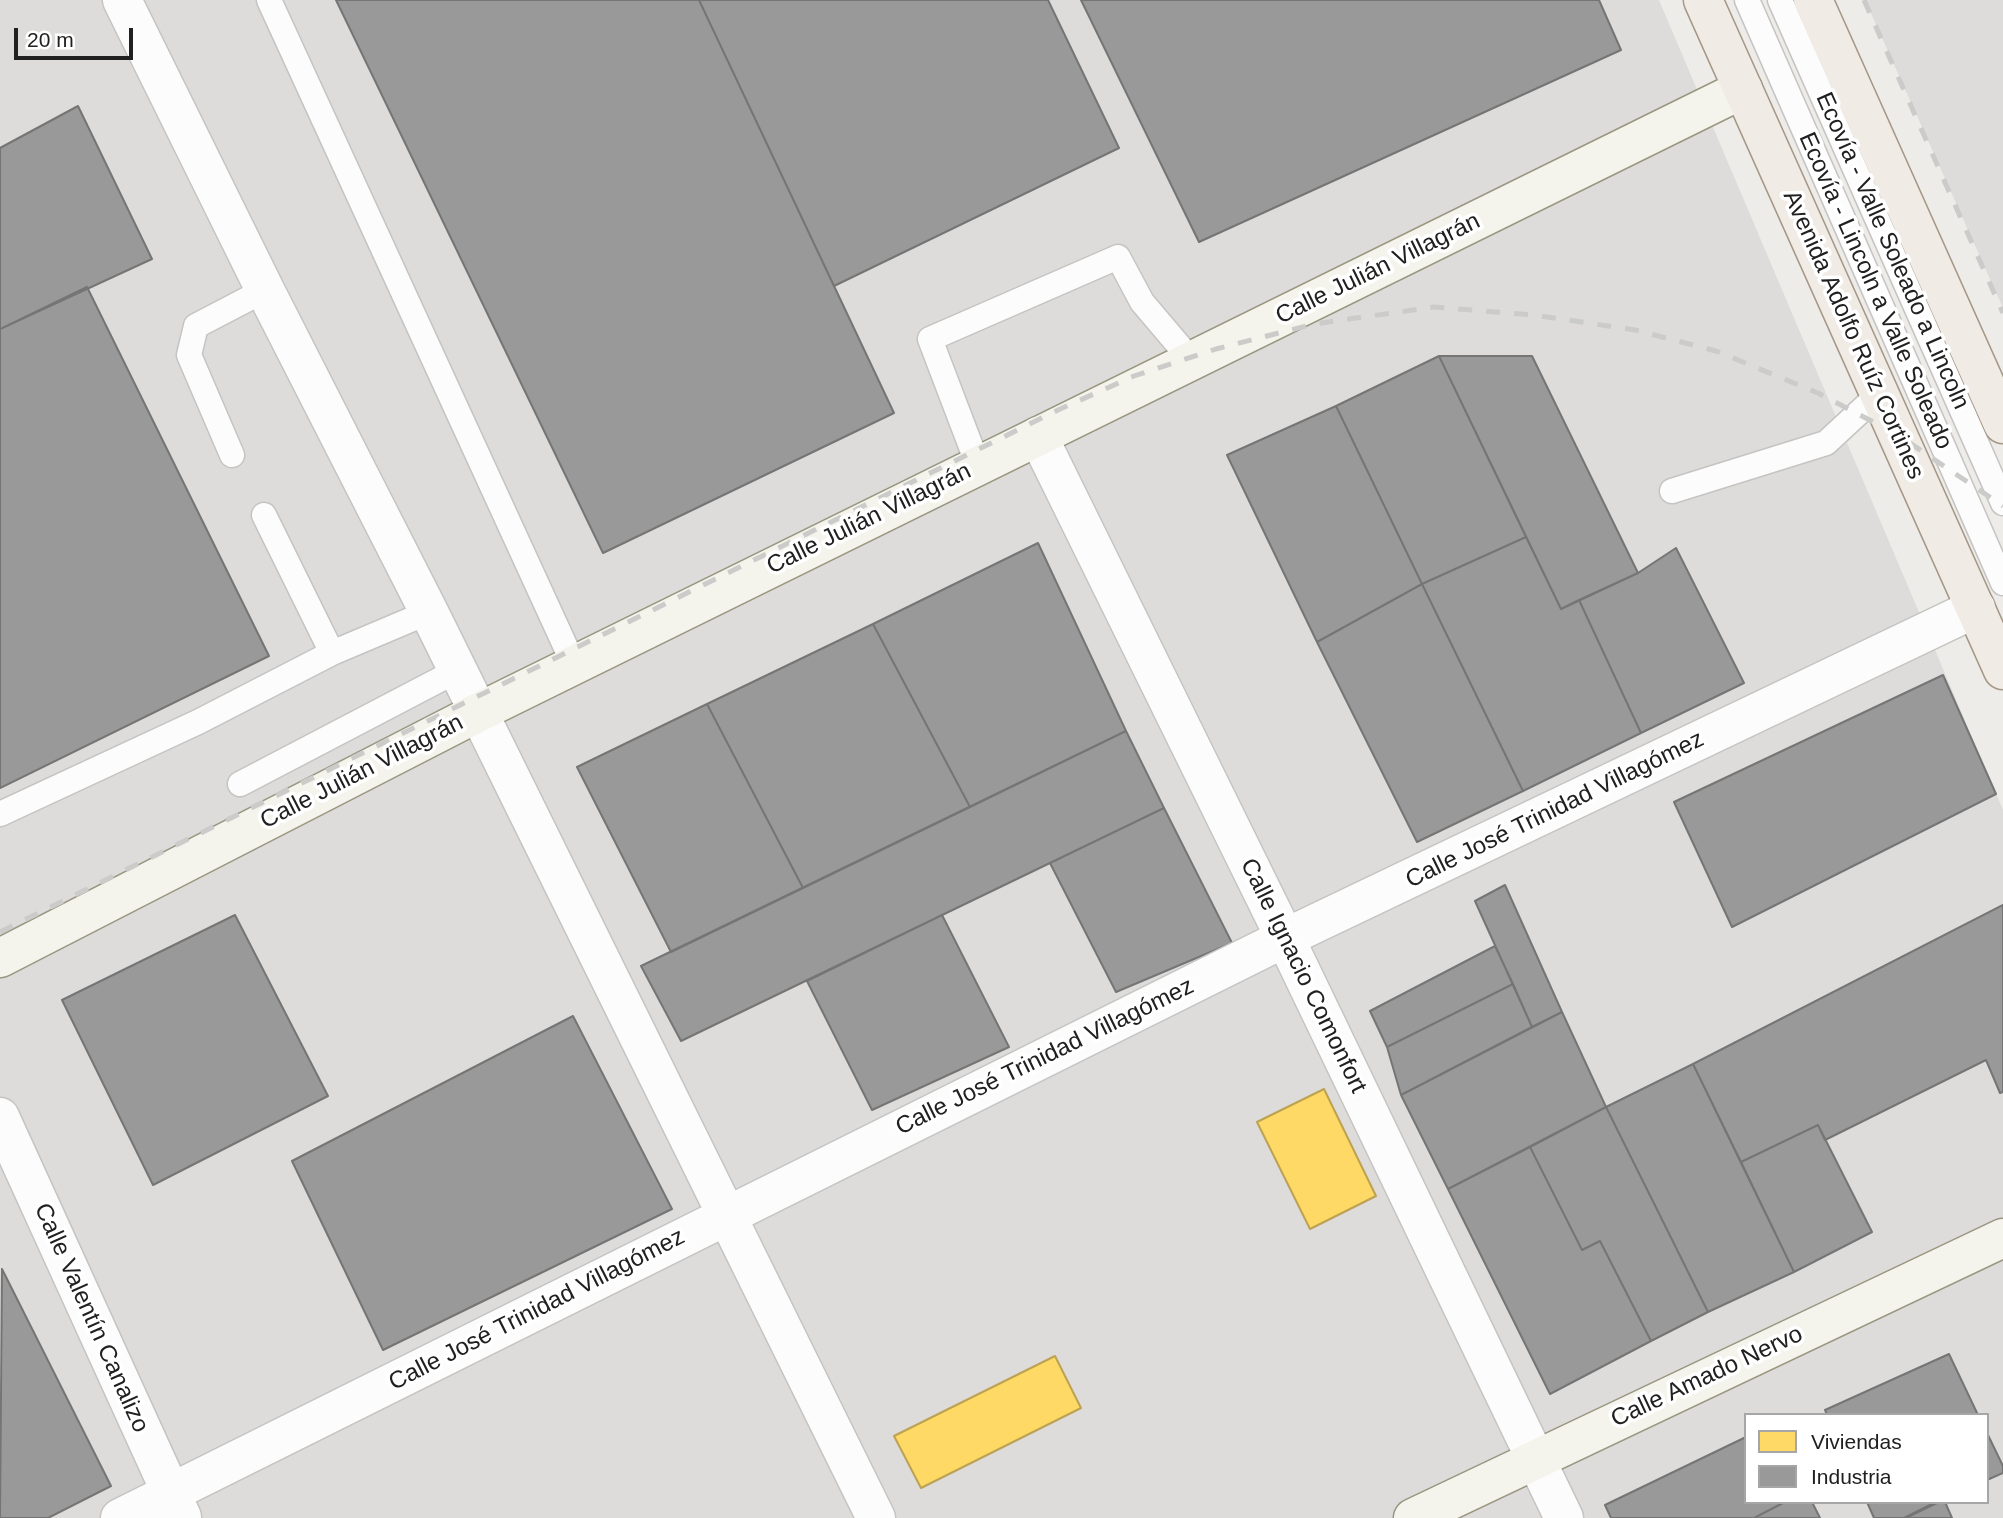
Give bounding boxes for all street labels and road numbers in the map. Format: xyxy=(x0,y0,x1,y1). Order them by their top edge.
street label: Ecovía - Valle Soleado a Lincoln xyxy=(1809,88,1975,414)
street label: Ecovía - Lincoln a Valle Soleado xyxy=(1792,128,1958,454)
street label: Avenida Adolfo Ruíz Cortines xyxy=(1776,186,1930,484)
street label: Calle Julián Villagrán xyxy=(1271,207,1485,331)
street label: Calle Julián Villagrán xyxy=(762,457,976,581)
street label: Calle Julián Villagrán xyxy=(256,708,468,836)
street label: Calle José Trinidad Villagómez xyxy=(1401,725,1709,895)
street label: Calle Ignacio Comonfort xyxy=(1234,854,1372,1098)
street label: Calle José Trinidad Villagómez xyxy=(891,972,1199,1142)
street label: Calle Valentín Canalizo xyxy=(27,1199,155,1437)
street label: Calle José Trinidad Villagómez xyxy=(384,1223,690,1397)
street label: Calle Amado Nervo xyxy=(1607,1320,1807,1434)

